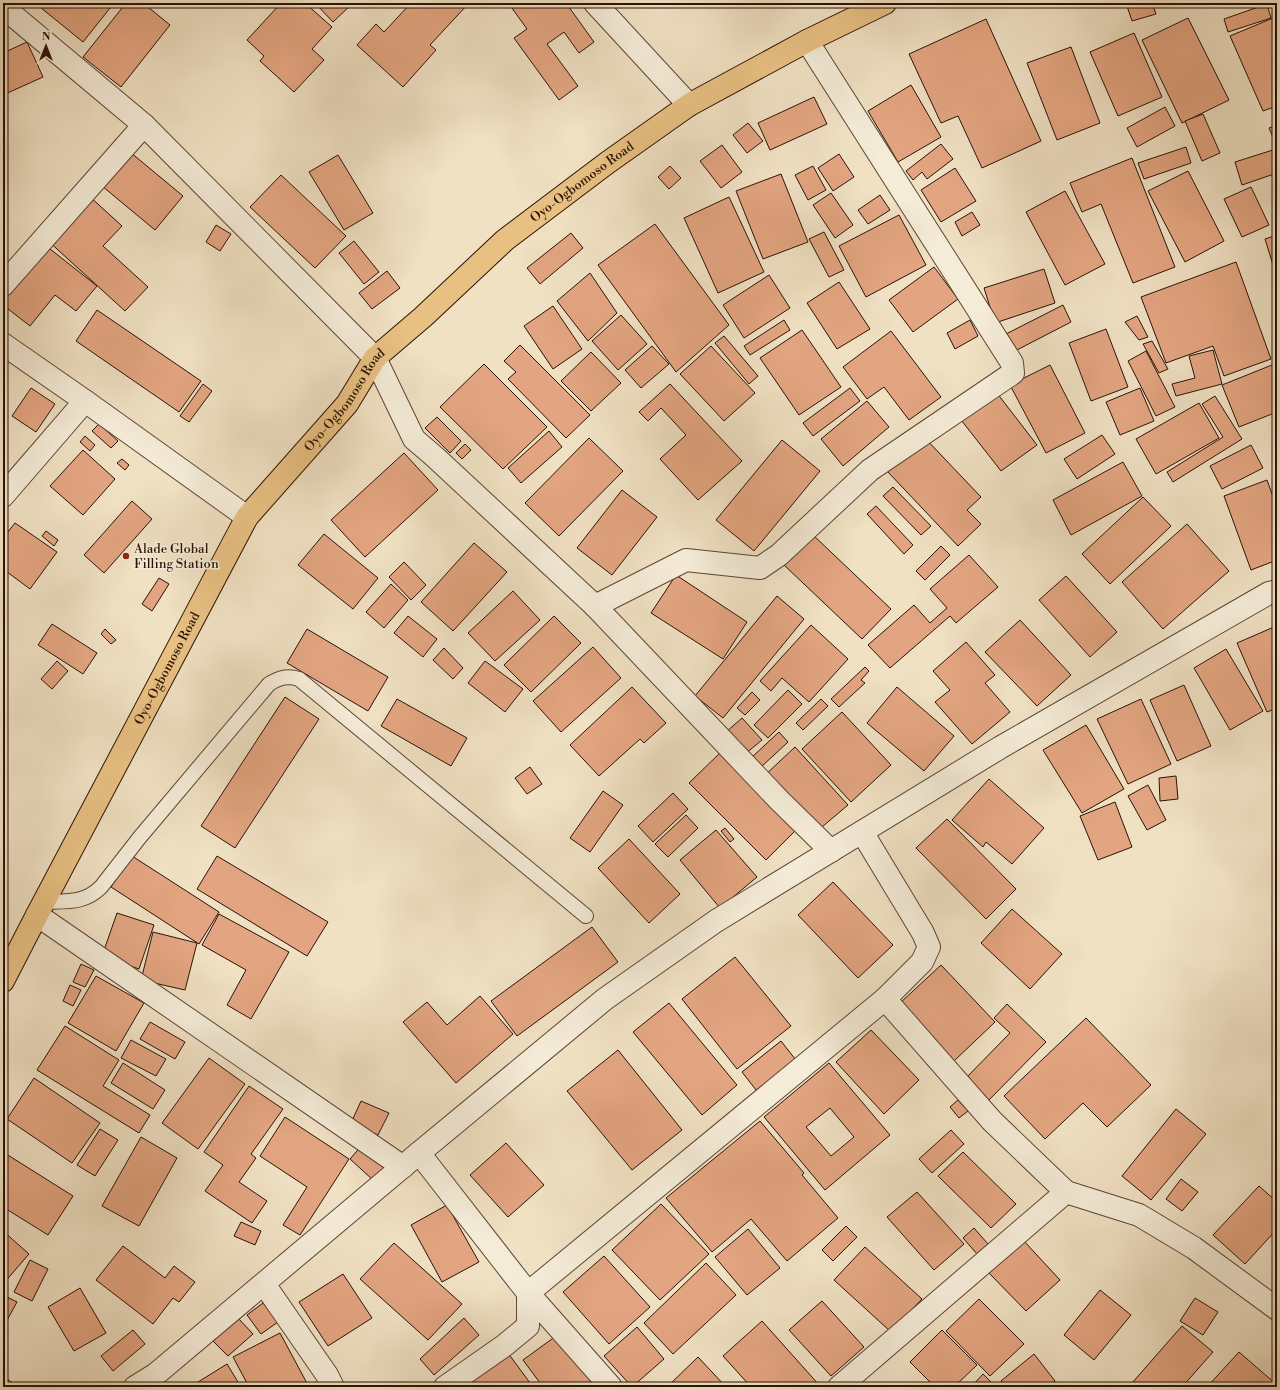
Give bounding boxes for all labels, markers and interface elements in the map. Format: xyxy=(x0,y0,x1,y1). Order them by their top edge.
north arrow xyxy=(26,26,66,66)
text: N xyxy=(42,30,51,44)
street label: Oyo-Ogbomoso Road xyxy=(527,138,638,226)
street label: Oyo-Ogbomoso Road xyxy=(301,345,389,455)
place label: Alade Global Filling Station xyxy=(133,541,219,572)
marker: Alade Global Filling Station xyxy=(121,551,131,561)
street label: Oyo-Ogbomoso Road xyxy=(131,609,204,728)

